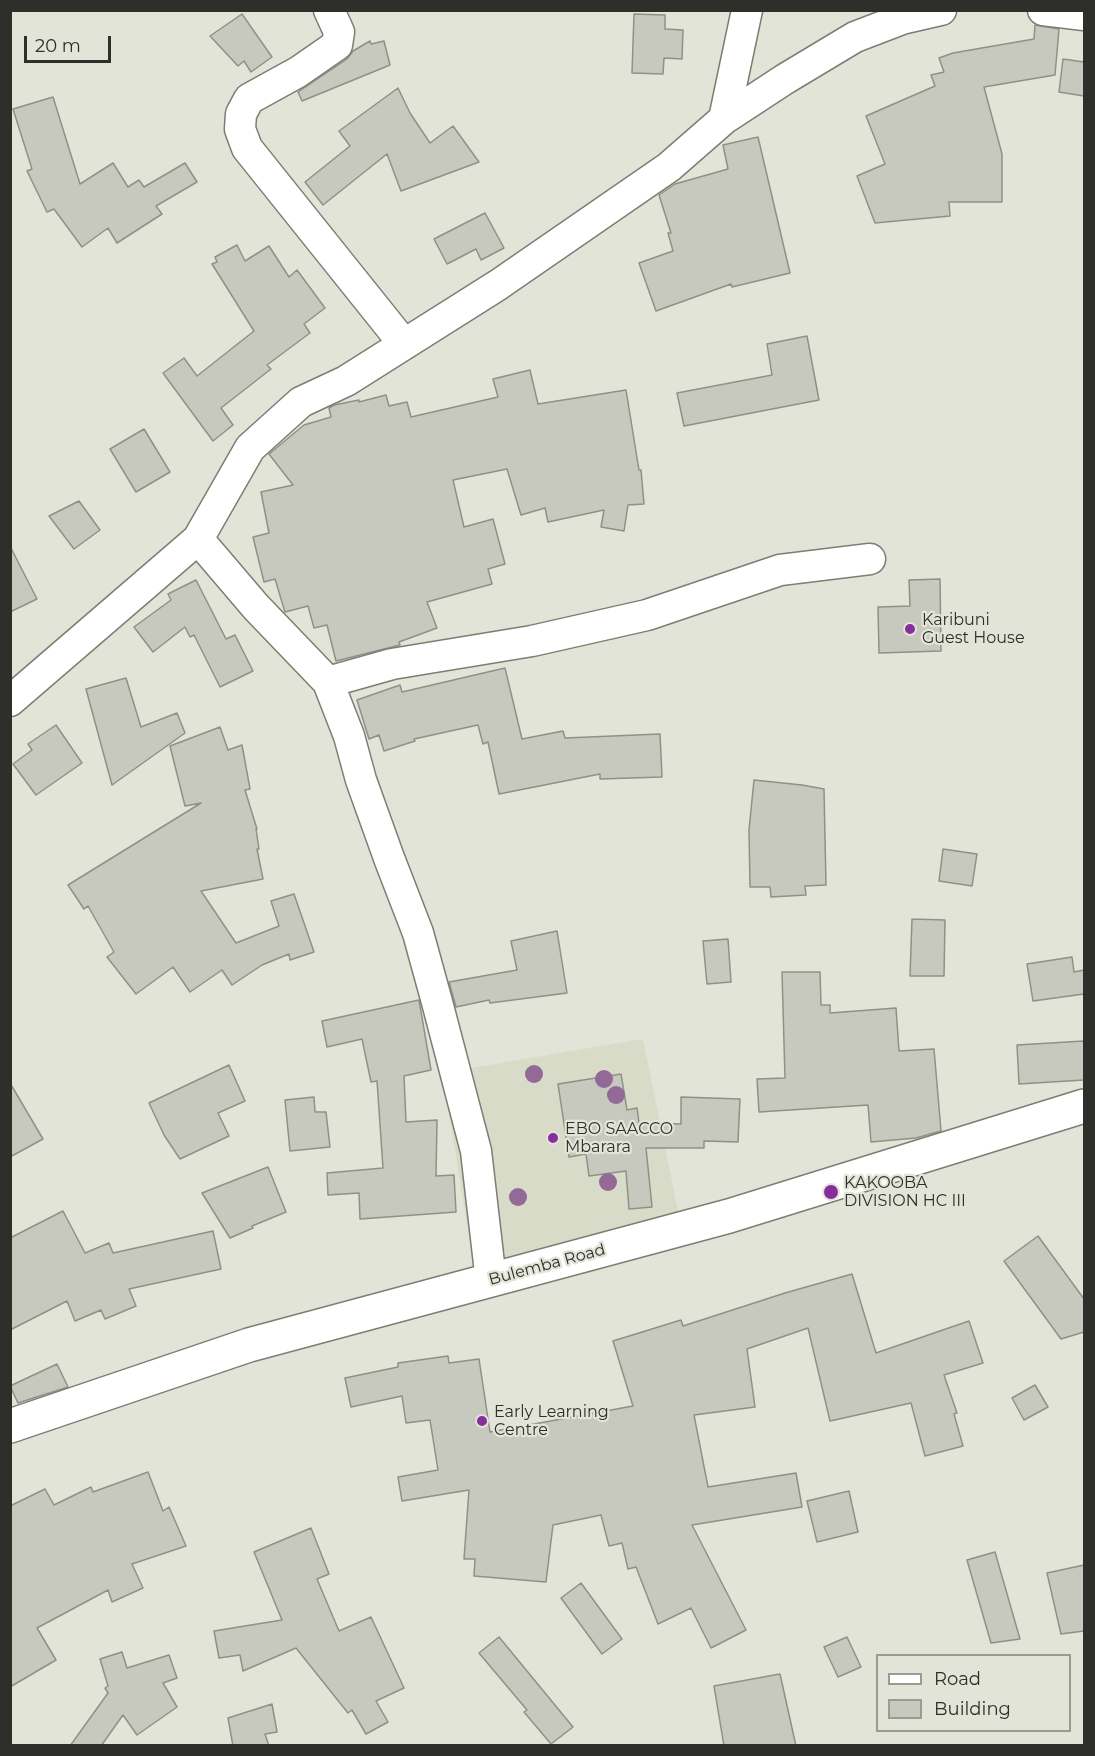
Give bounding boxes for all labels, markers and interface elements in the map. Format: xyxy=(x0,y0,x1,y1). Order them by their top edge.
scale bar xyxy=(27,24,114,62)
text: 20 m xyxy=(35,35,81,57)
place label: Karibuni Guest House xyxy=(922,610,1025,648)
marker: Karibuni Guest House xyxy=(903,622,917,636)
place label: EBO SAACCO Mbarara xyxy=(565,1119,673,1157)
marker: EBO SAACCO Mbarara xyxy=(546,1131,560,1145)
place label: KAKOOBA DIVISION HC III xyxy=(844,1173,966,1211)
marker: KAKOOBA DIVISION HC III xyxy=(822,1183,840,1201)
street label: Bulemba Road xyxy=(487,1240,607,1290)
place label: Early Learning Centre xyxy=(494,1402,609,1440)
marker: Early Learning Centre xyxy=(475,1414,489,1428)
legend xyxy=(876,1654,1071,1732)
text: Road xyxy=(934,1668,981,1690)
text: Building xyxy=(934,1698,1011,1720)

